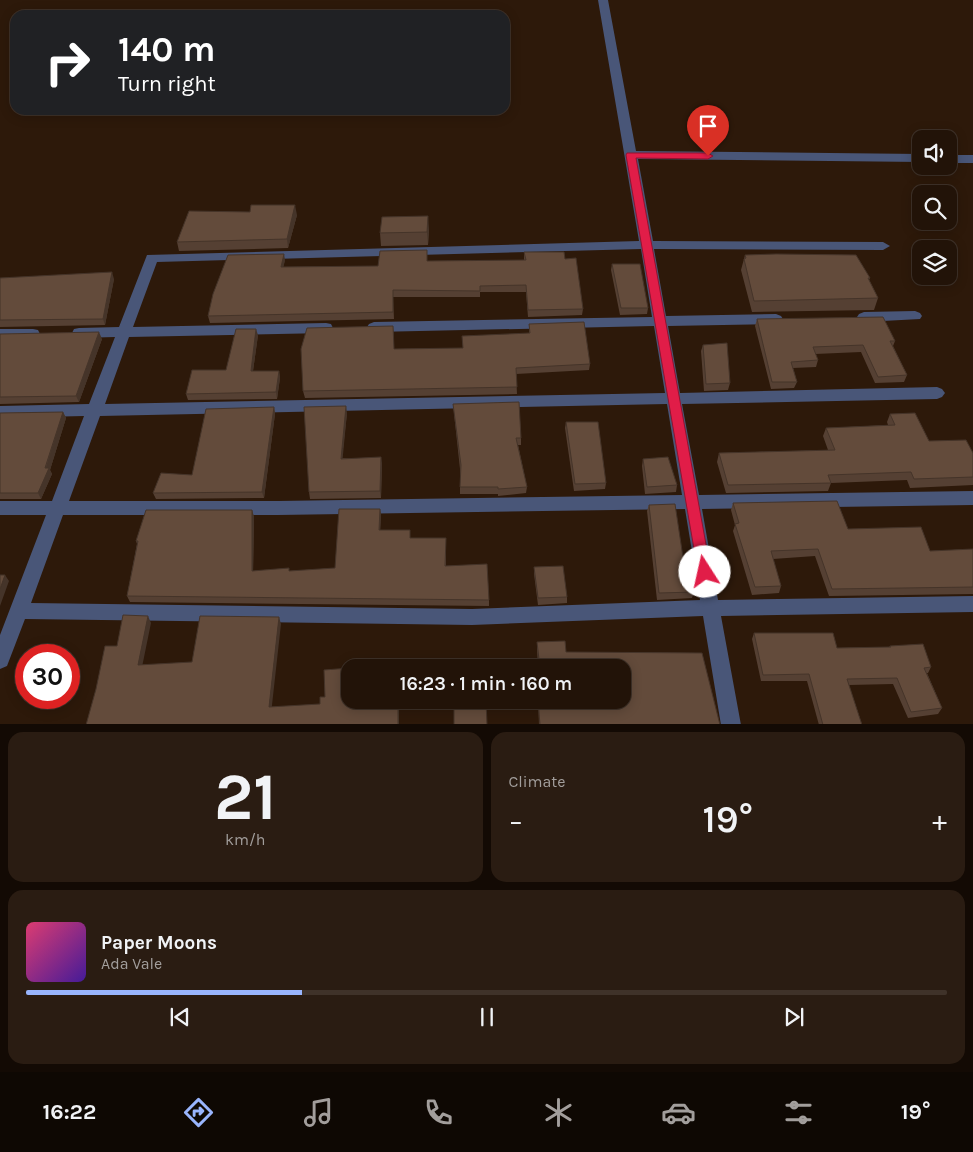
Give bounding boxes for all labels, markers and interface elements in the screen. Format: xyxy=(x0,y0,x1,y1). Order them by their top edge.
text: 140 m xyxy=(118,29,216,70)
icon: right xyxy=(35,30,100,95)
text: Turn right xyxy=(118,71,216,97)
pin xyxy=(687,105,729,156)
icon: arrive xyxy=(694,112,722,140)
map controls xyxy=(912,130,957,285)
button: sound xyxy=(912,130,957,175)
button: search xyxy=(912,185,957,230)
button: layers xyxy=(912,240,957,285)
position arrow xyxy=(678,545,730,597)
speed limit sign: 30 xyxy=(15,644,80,709)
text: 16:23 · 1 min · 160 m xyxy=(400,673,572,695)
text: 21 xyxy=(214,759,277,835)
text: Climate xyxy=(509,772,566,791)
text: 19° xyxy=(703,797,753,842)
text: − xyxy=(509,804,523,837)
text: + xyxy=(932,804,947,837)
text: km/h xyxy=(225,830,266,849)
text: Paper Moons xyxy=(101,932,217,954)
text: Ada Vale xyxy=(101,954,162,973)
icon: previous xyxy=(166,1003,194,1031)
icon: pause xyxy=(473,1003,501,1031)
icon: next xyxy=(780,1003,808,1031)
icon: directions xyxy=(181,1095,216,1130)
icon: music xyxy=(301,1095,336,1130)
icon: phone xyxy=(421,1095,456,1130)
icon: climate xyxy=(541,1095,576,1130)
icon: car xyxy=(661,1095,696,1130)
icon: filters xyxy=(781,1095,816,1130)
text: 16:22 xyxy=(42,1099,96,1125)
text: 19° xyxy=(901,1099,930,1125)

